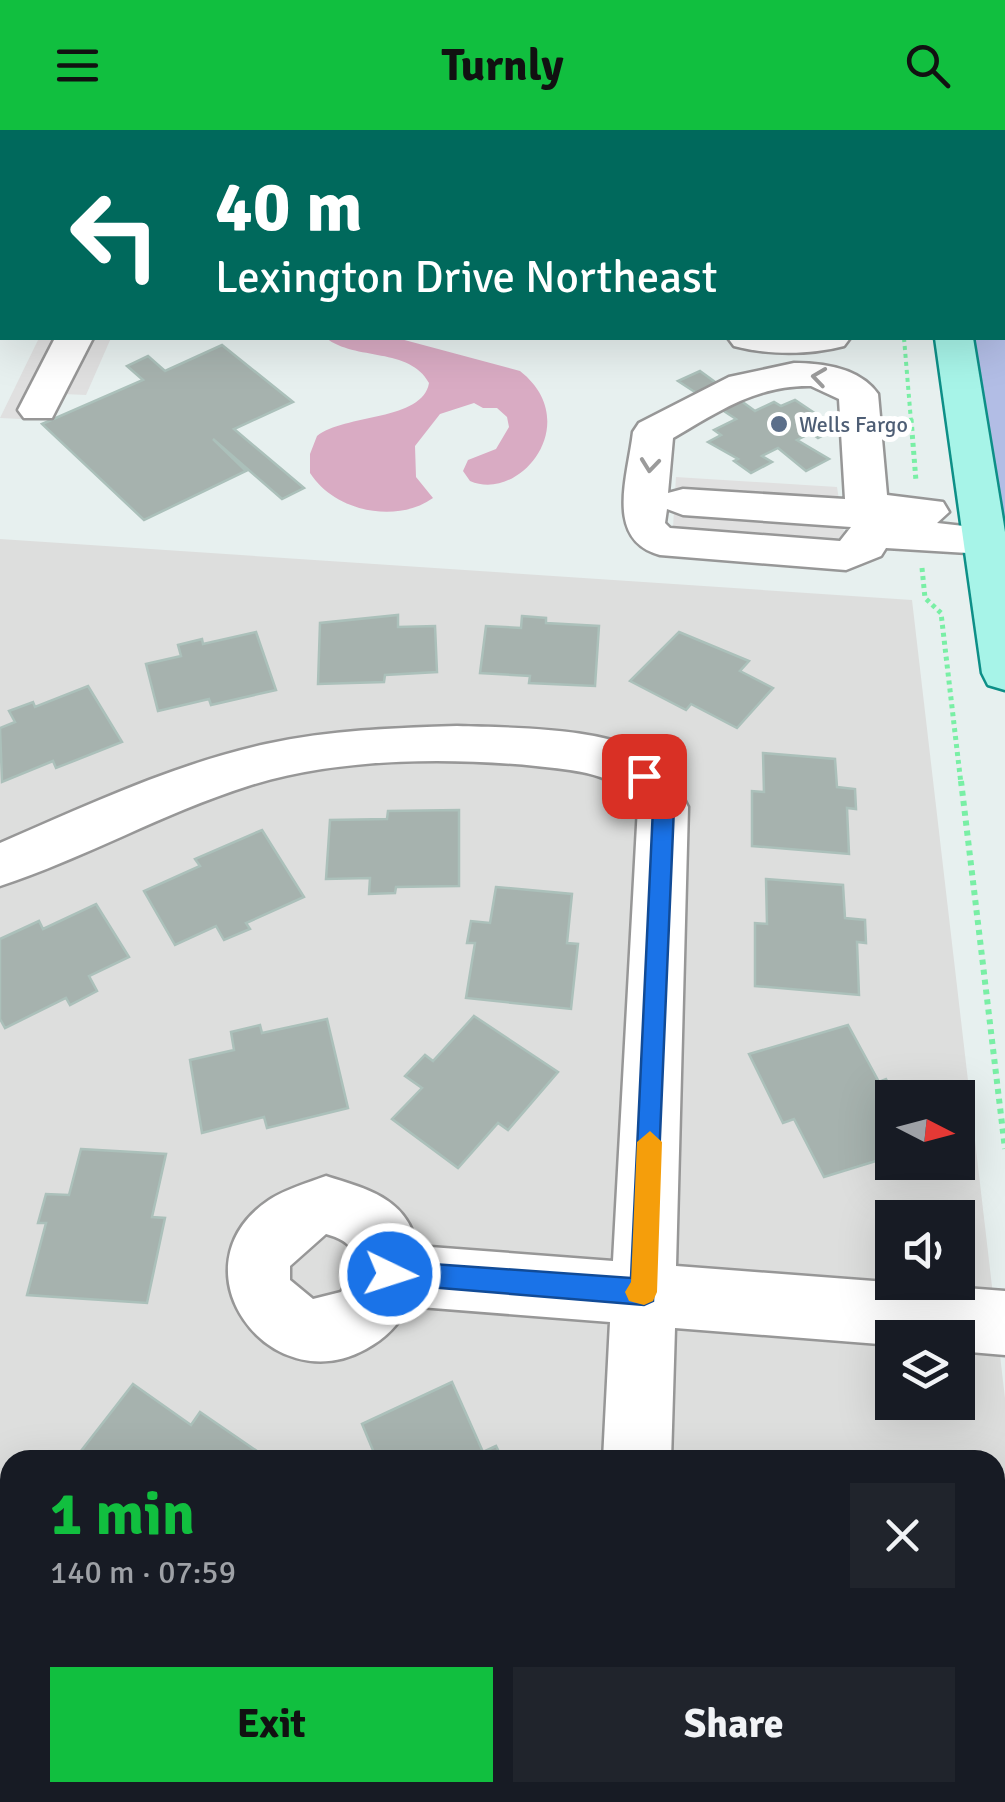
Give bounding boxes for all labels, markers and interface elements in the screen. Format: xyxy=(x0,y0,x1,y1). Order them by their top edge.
icon: menu xyxy=(50,38,105,93)
text: Turnly xyxy=(441,38,564,93)
icon: search xyxy=(900,38,955,93)
text: 40 m xyxy=(215,164,363,250)
icon: left xyxy=(50,170,180,300)
text: Lexington Drive Northeast xyxy=(215,250,717,305)
one-way arrow xyxy=(810,367,827,388)
place label: Wells Fargo xyxy=(799,411,908,438)
marker: Wells Fargo xyxy=(768,413,790,435)
one-way arrow xyxy=(639,457,661,473)
pin xyxy=(602,734,687,819)
icon: arrive xyxy=(617,749,672,804)
north arrow xyxy=(875,1080,975,1180)
map controls xyxy=(875,1080,975,1420)
button: sound xyxy=(875,1200,975,1300)
position arrow xyxy=(338,1222,442,1326)
button: layers xyxy=(875,1320,975,1420)
text: 1 min xyxy=(50,1478,195,1552)
button: close xyxy=(850,1483,955,1588)
text: 140 m · 07:59 xyxy=(50,1553,236,1592)
button: Exit xyxy=(50,1667,493,1782)
button: Share xyxy=(513,1667,955,1782)

